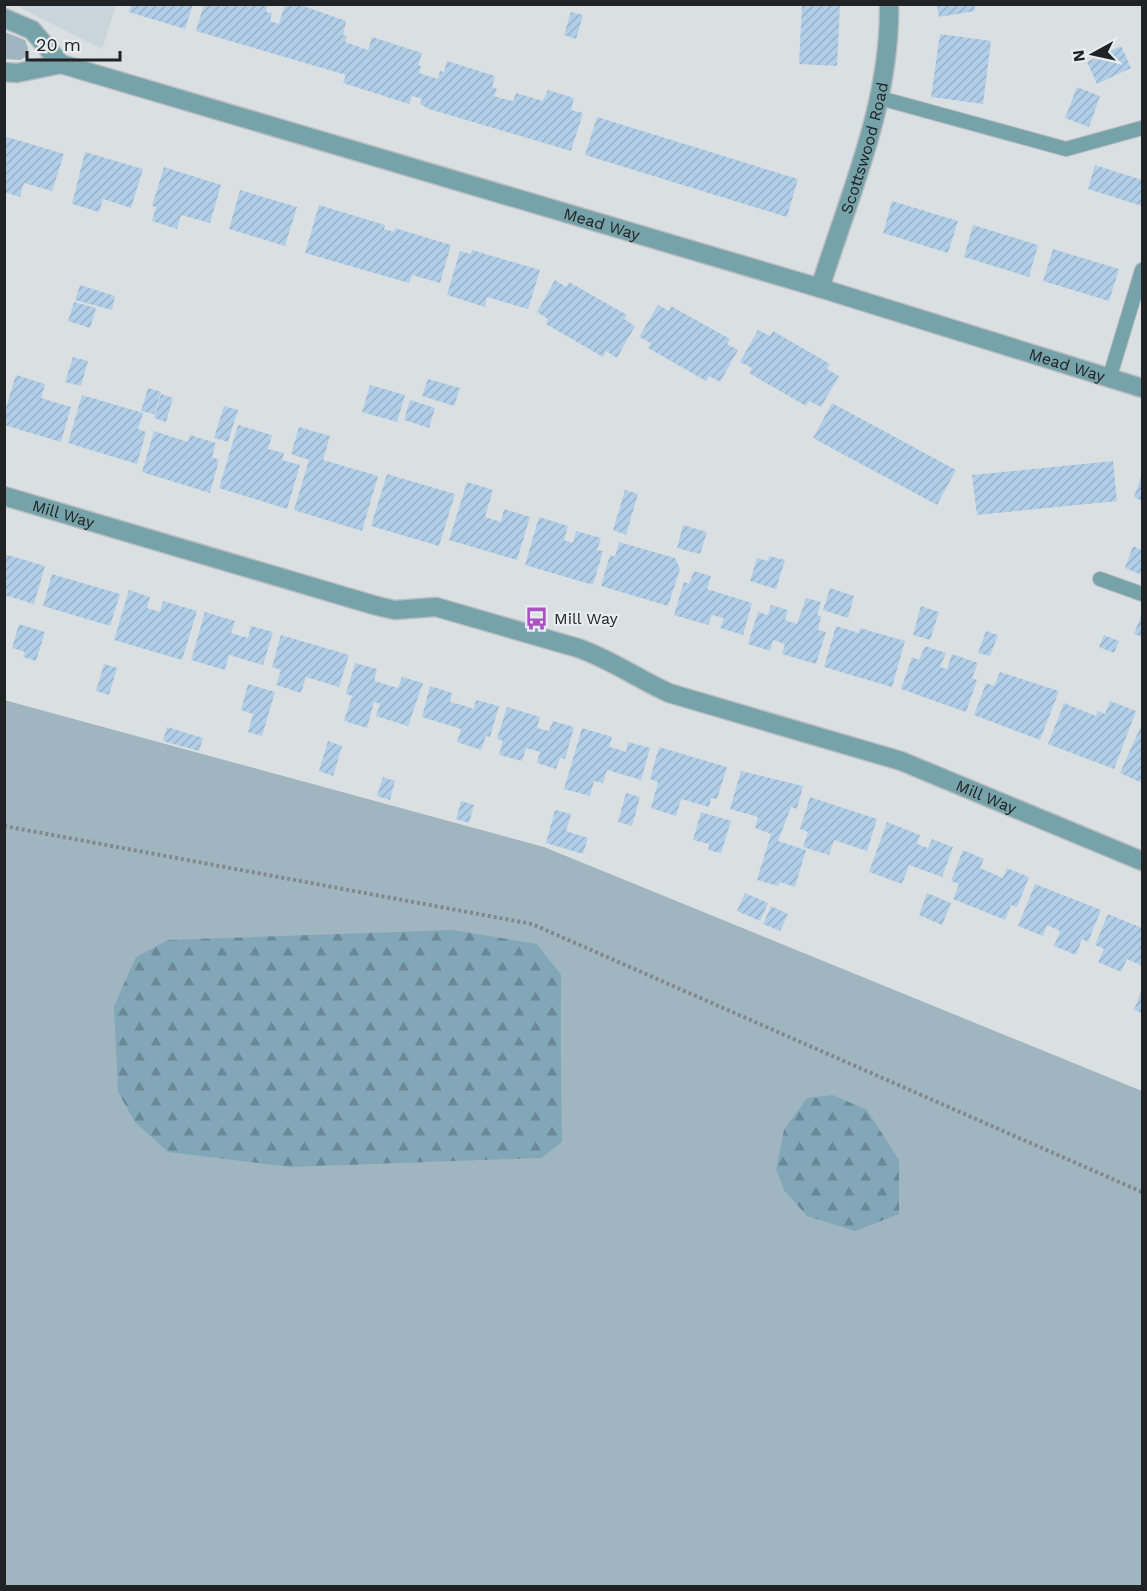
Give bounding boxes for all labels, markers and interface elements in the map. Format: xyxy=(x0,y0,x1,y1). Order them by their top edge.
scale bar xyxy=(27,24,120,62)
north arrow xyxy=(1063,24,1123,84)
text: 20 m xyxy=(36,34,81,55)
text: N xyxy=(1068,49,1089,63)
street label: Scottswood Road xyxy=(837,81,892,216)
street label: Mead Way xyxy=(561,204,643,245)
street label: Mead Way xyxy=(1027,344,1108,386)
street label: Mill Way xyxy=(30,496,97,532)
bus stop icon: Mill Way xyxy=(523,605,549,631)
place label: Mill Way xyxy=(554,609,619,628)
street label: Mill Way xyxy=(953,776,1020,818)

